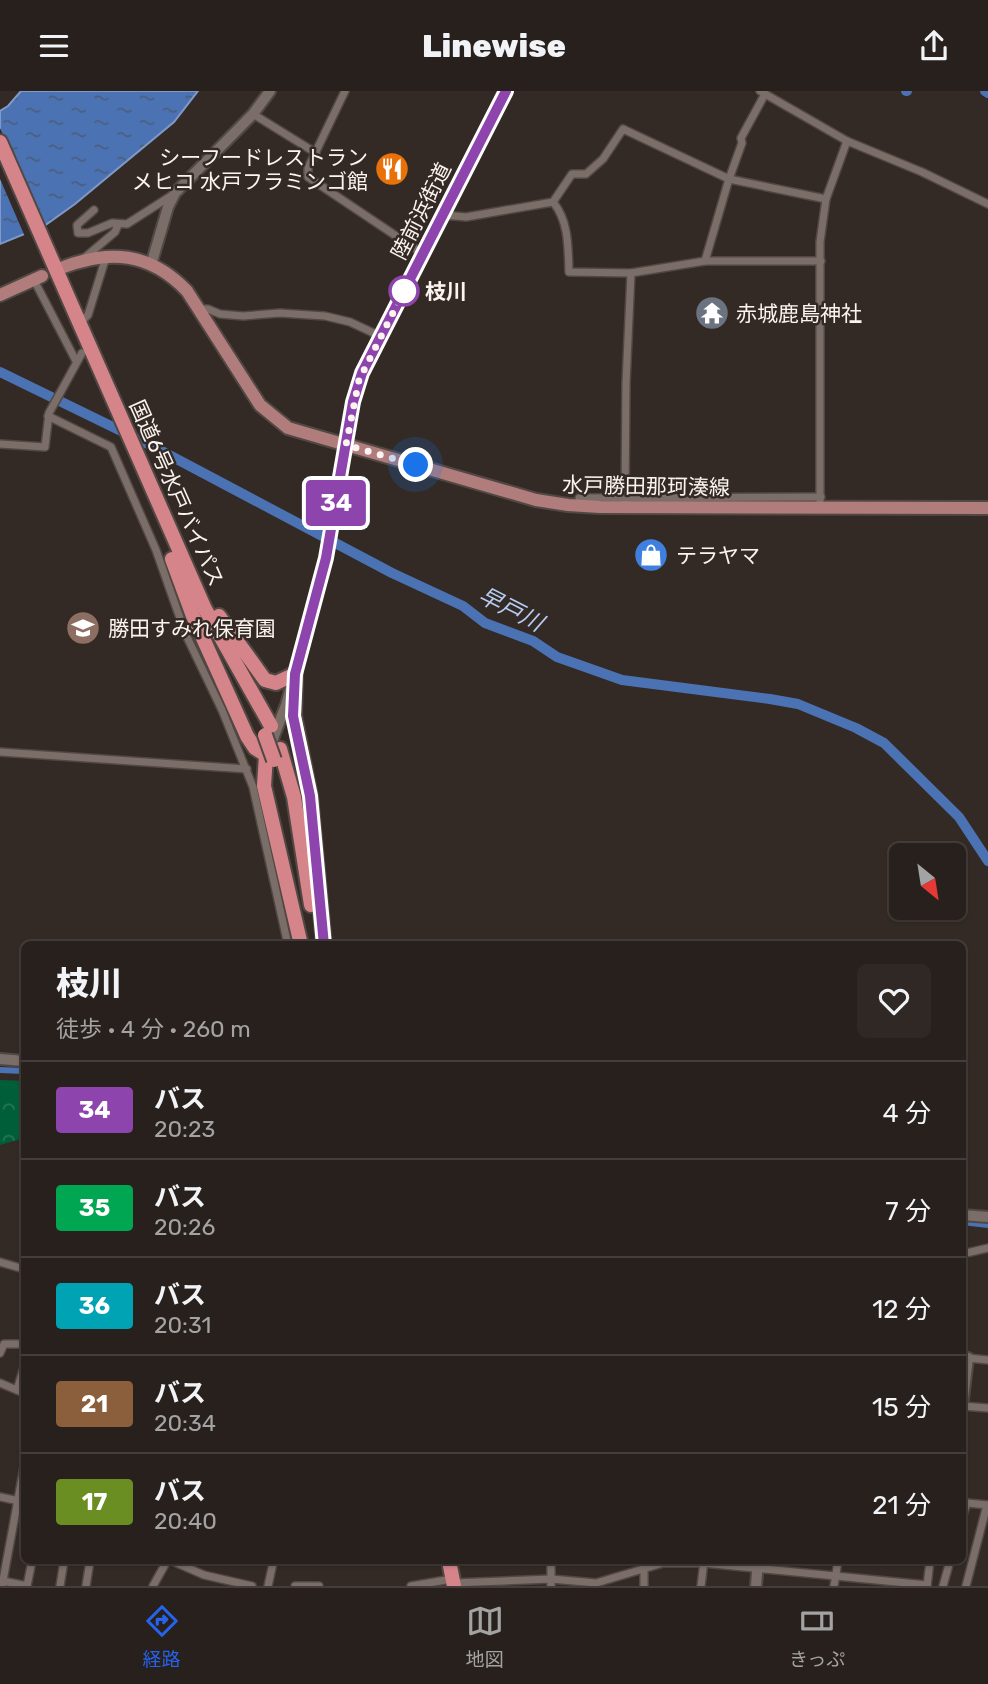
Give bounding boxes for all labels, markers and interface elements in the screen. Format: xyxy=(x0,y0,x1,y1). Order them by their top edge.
icon: menu xyxy=(35,27,73,65)
text: Linewise xyxy=(422,27,566,65)
icon: share xyxy=(915,27,953,65)
place label: シーフードレストラン メヒコ 水戸フラミンゴ館 xyxy=(132,145,368,194)
restaurant icon: シーフードレストラン メヒコ 水戸フラミンゴ館 xyxy=(373,150,411,188)
street label: 陸前浜街道 xyxy=(386,159,456,263)
marker: 枝川 xyxy=(389,276,419,306)
place label: 枝川 xyxy=(425,279,467,304)
temple icon: 赤城鹿島神社 xyxy=(693,294,731,332)
place label: 赤城鹿島神社 xyxy=(736,301,862,326)
street label: 国道6号水戸バイパス xyxy=(125,396,229,590)
your location xyxy=(398,447,433,482)
street label: 水戸勝田那珂湊線 xyxy=(562,472,730,500)
line badge: 34 xyxy=(304,480,368,526)
text: 34 xyxy=(320,489,352,517)
shop icon: テラヤマ xyxy=(632,536,670,574)
place label: テラヤマ xyxy=(676,543,760,568)
water label: 早戸川 xyxy=(474,581,551,638)
school or university icon: 勝田すみれ保育園 xyxy=(64,609,102,647)
place label: 勝田すみれ保育園 xyxy=(108,616,276,641)
north arrow xyxy=(889,843,966,921)
map controls xyxy=(889,843,966,920)
text: 枝川 xyxy=(56,964,122,1003)
button: heart xyxy=(857,964,931,1038)
text: 徒歩 · 4 分 · 260 m xyxy=(56,1015,251,1043)
text: バス xyxy=(154,1084,206,1115)
text: 34 xyxy=(78,1096,111,1124)
text: 4 分 xyxy=(882,1098,931,1129)
text: 20:23 xyxy=(154,1115,215,1143)
text: バス xyxy=(154,1182,206,1213)
text: 35 xyxy=(79,1194,110,1222)
text: 7 分 xyxy=(885,1196,931,1227)
text: 20:26 xyxy=(154,1213,215,1241)
text: バス xyxy=(154,1280,206,1311)
text: 36 xyxy=(79,1292,110,1320)
text: 12 分 xyxy=(872,1294,931,1325)
text: 20:31 xyxy=(154,1311,211,1339)
text: バス xyxy=(154,1378,206,1409)
text: 21 xyxy=(81,1390,108,1418)
text: 15 分 xyxy=(872,1392,931,1423)
text: 20:34 xyxy=(154,1409,216,1437)
text: バス xyxy=(154,1476,206,1507)
text: 17 xyxy=(82,1488,107,1516)
text: 21 分 xyxy=(872,1490,931,1521)
text: 20:40 xyxy=(154,1507,217,1535)
tab: 経路 xyxy=(143,1602,181,1671)
tab: 地図 xyxy=(466,1602,504,1671)
tab: きっぷ xyxy=(789,1602,845,1671)

